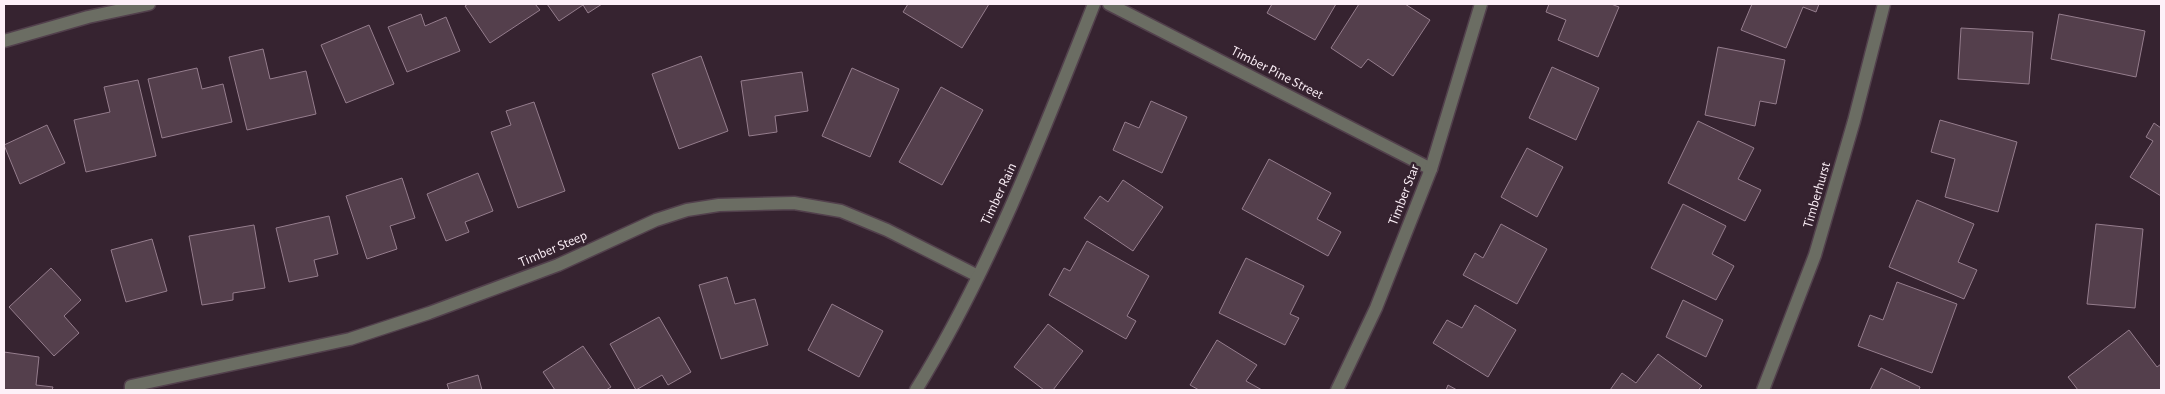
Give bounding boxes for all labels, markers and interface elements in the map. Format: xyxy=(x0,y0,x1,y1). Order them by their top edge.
street label: Timber Pine Street xyxy=(1229,44,1326,103)
street label: Timberhurst xyxy=(1801,160,1833,230)
street label: Timber Rain xyxy=(979,161,1019,227)
street label: Timber Star xyxy=(1386,162,1422,227)
street label: Timber Steep xyxy=(517,228,589,270)

